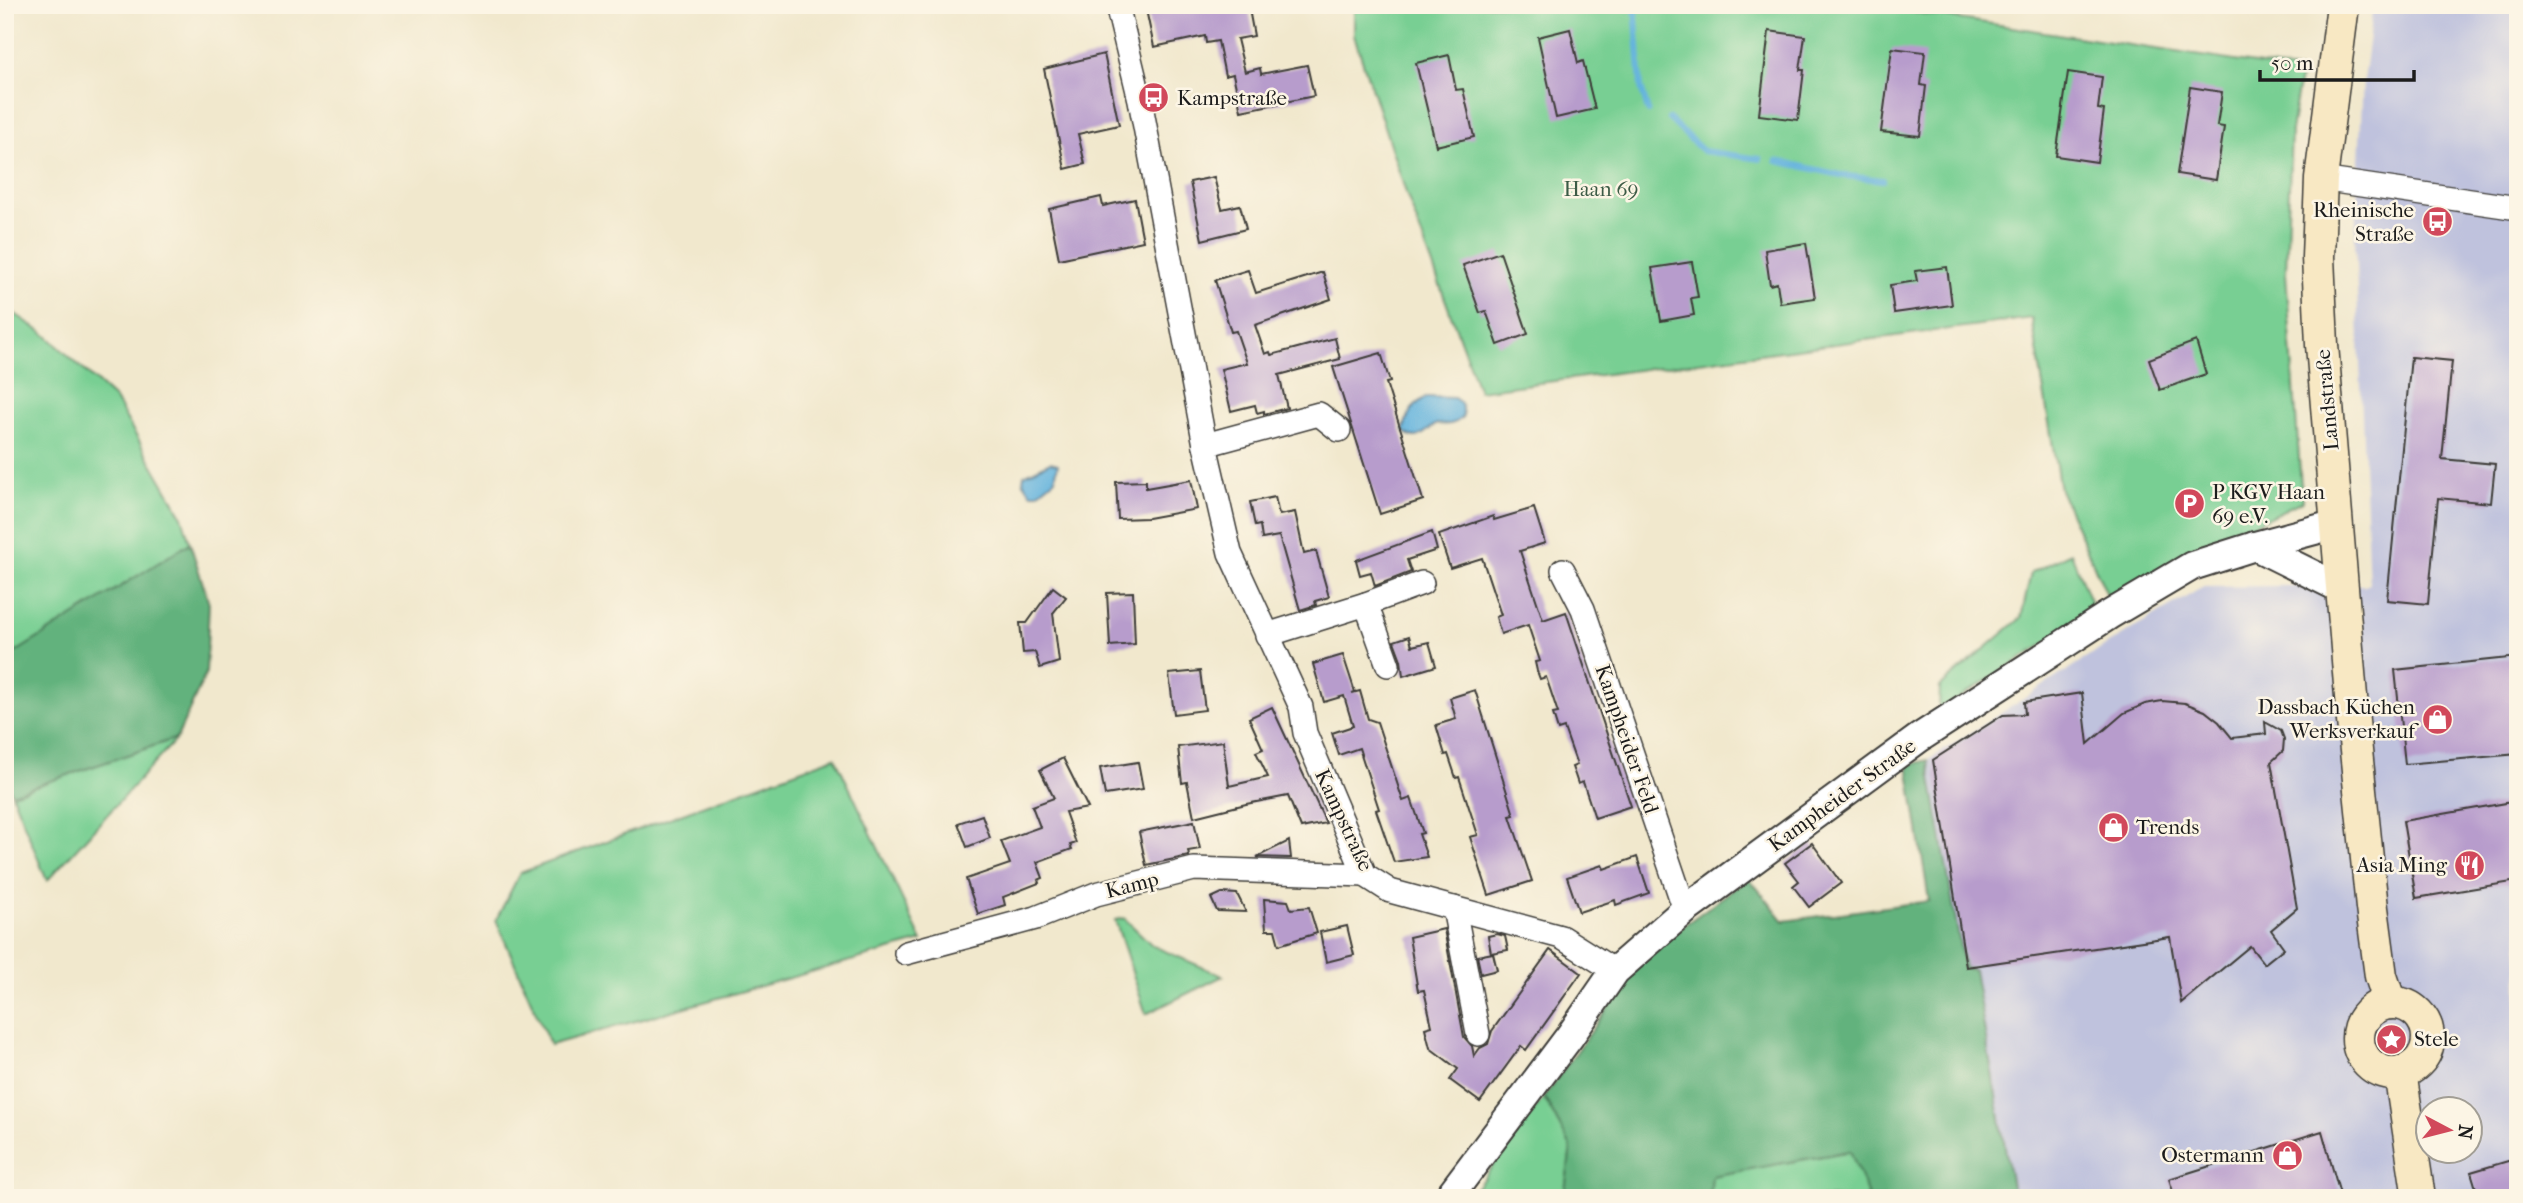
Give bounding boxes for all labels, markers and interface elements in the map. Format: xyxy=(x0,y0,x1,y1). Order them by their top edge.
scale bar xyxy=(2260,38,2414,82)
text: 50 m xyxy=(2271,51,2314,75)
bus stop icon: Kampstraße xyxy=(1137,81,1171,115)
place label: Kampstraße xyxy=(1177,86,1287,110)
park label: Haan 69 xyxy=(1563,177,1639,201)
place label: Rheinische Straße xyxy=(2313,198,2414,246)
bus stop icon: Rheinische Straße xyxy=(2420,205,2454,239)
street label: Landstraße xyxy=(2311,348,2343,452)
place label: P KGV Haan 69 e.V. xyxy=(2212,480,2325,528)
parking icon: P KGV Haan 69 e.V. xyxy=(2172,487,2206,521)
street label: Kampheider Feld xyxy=(1590,661,1664,817)
place label: Dassbach Küchen Werksverkauf xyxy=(2258,695,2419,743)
shop icon: Dassbach Küchen Werksverkauf xyxy=(2421,702,2455,736)
street label: Kampheider Straße xyxy=(1764,734,1920,856)
street label: Kampstraße xyxy=(1310,765,1378,875)
shop icon: Trends xyxy=(2096,810,2130,844)
place label: Trends xyxy=(2136,815,2199,839)
restaurant icon: Asia Ming xyxy=(2453,848,2487,882)
place label: Asia Ming xyxy=(2355,853,2448,877)
street label: Kamp xyxy=(1103,867,1161,903)
place icon: Stele xyxy=(2374,1022,2408,1056)
place label: Stele xyxy=(2414,1027,2459,1051)
north arrow xyxy=(2414,1094,2484,1164)
text: N xyxy=(2453,1123,2477,1141)
shop icon: Ostermann xyxy=(2270,1138,2304,1172)
place label: Ostermann xyxy=(2161,1143,2264,1167)

